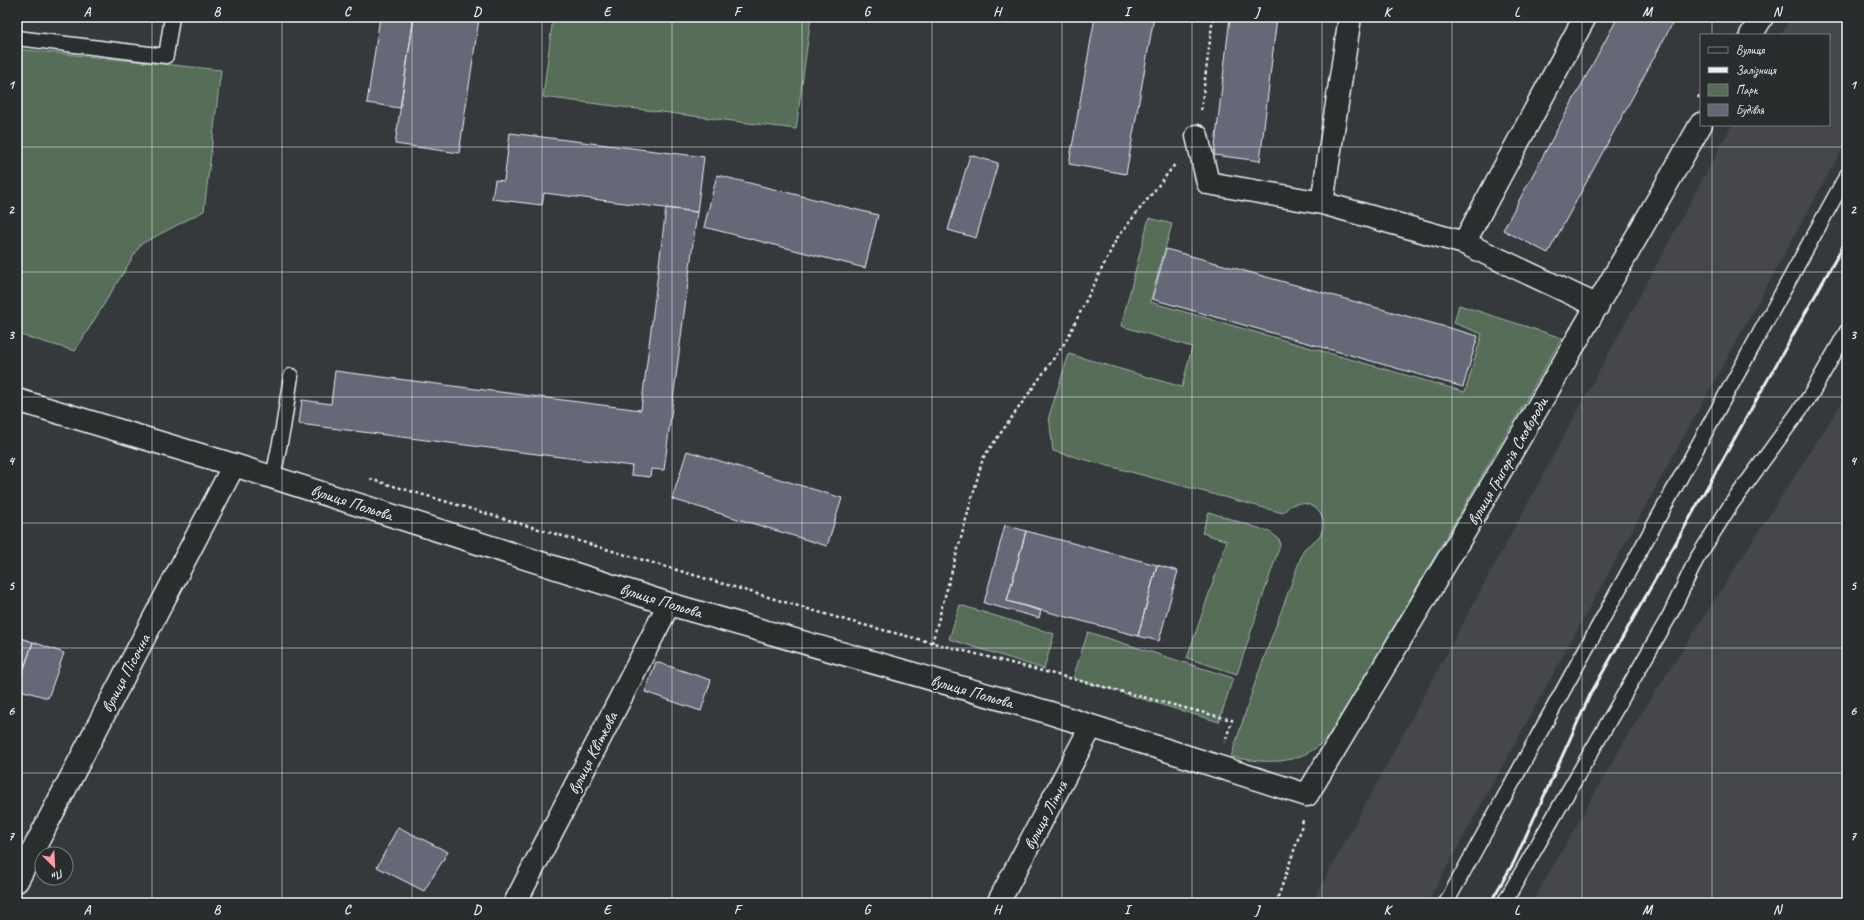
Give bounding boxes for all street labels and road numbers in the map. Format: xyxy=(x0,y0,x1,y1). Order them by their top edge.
street label: вулиця Григорія Сковороди xyxy=(1462,392,1553,529)
street label: вулиця Польова xyxy=(308,479,397,526)
street label: вулиця Польова xyxy=(617,578,706,624)
street label: вулиця Пісочна xyxy=(96,629,155,716)
street label: вулиця Польова xyxy=(928,670,1017,714)
street label: вулиця Квіткова xyxy=(563,707,623,798)
street label: вулиця Літня xyxy=(1019,776,1073,853)

